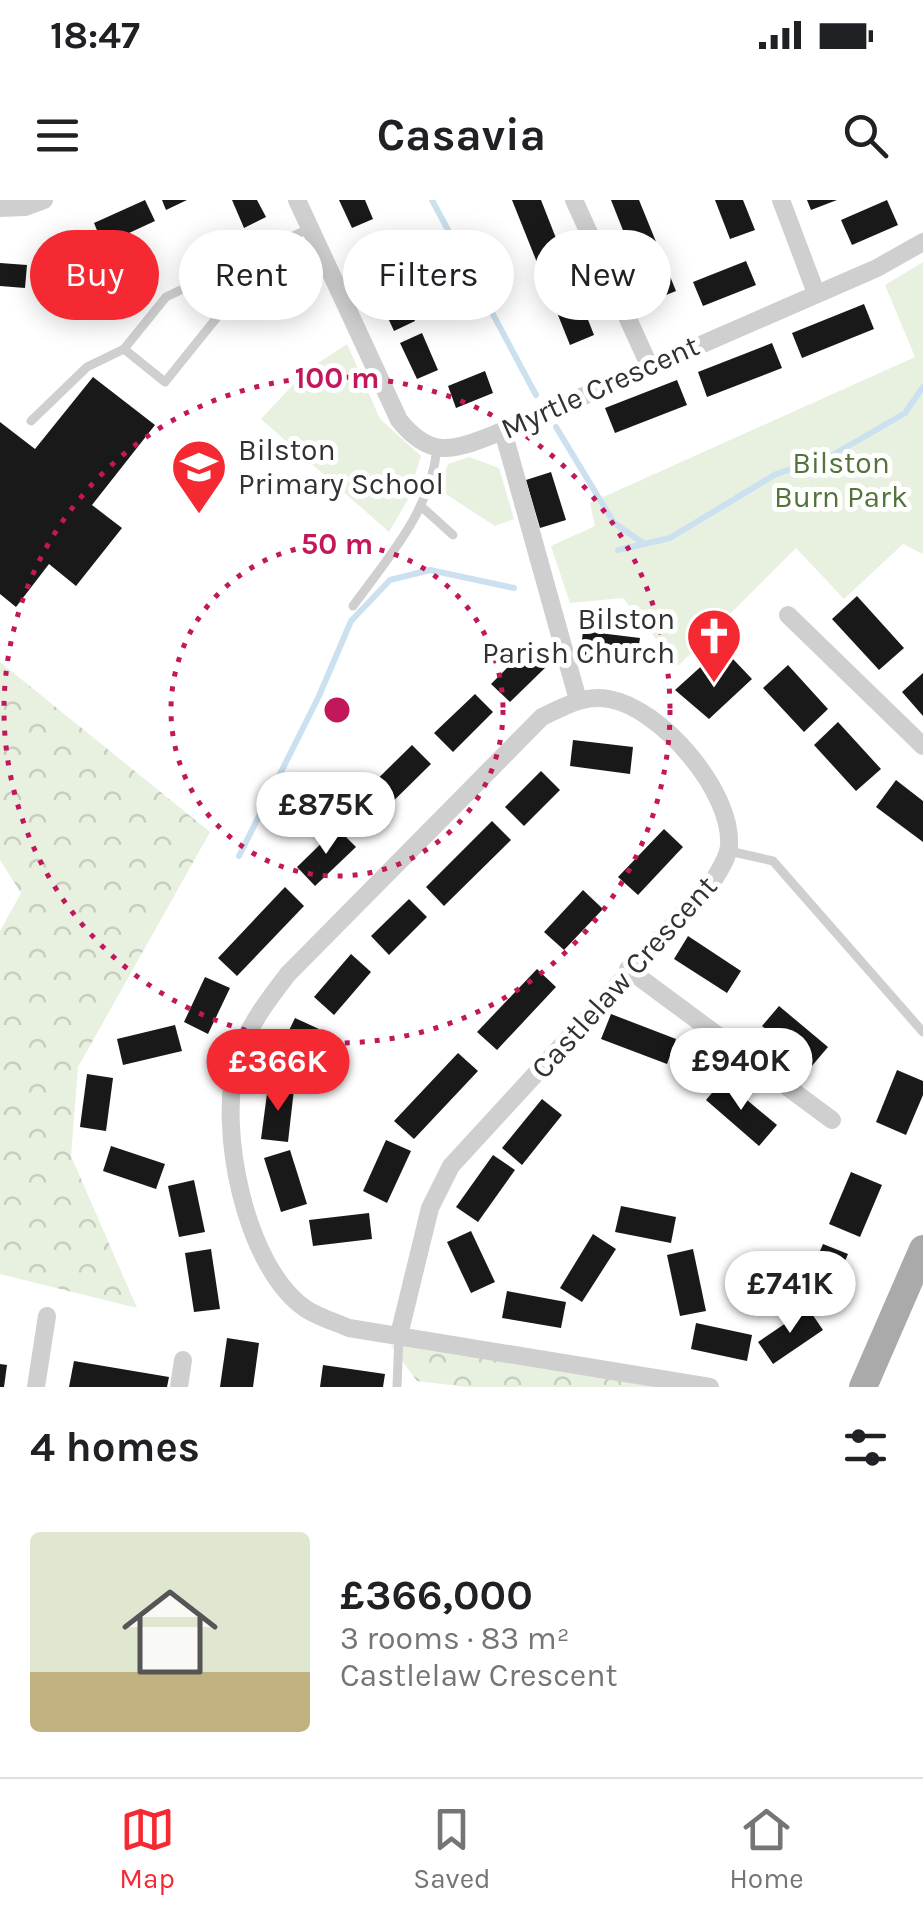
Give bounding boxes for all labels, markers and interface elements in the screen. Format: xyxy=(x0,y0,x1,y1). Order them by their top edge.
text: 18:47 xyxy=(50,13,140,58)
icon: menu xyxy=(30,108,85,163)
icon: search xyxy=(838,108,893,163)
text: Casavia xyxy=(377,109,546,161)
chip: Buy xyxy=(30,230,159,320)
chip: Rent xyxy=(179,230,323,320)
chip: Filters xyxy=(343,230,514,320)
chip: New xyxy=(534,230,671,320)
street label: Myrtle Crescent xyxy=(495,327,705,447)
text: 100 m xyxy=(295,360,379,396)
place label: Bilston Primary School xyxy=(238,432,444,502)
school or university icon: Bilston Primary School xyxy=(169,437,229,516)
park label: Bilston Burn Park xyxy=(774,445,908,515)
text: 50 m xyxy=(301,526,373,562)
place label: Bilston Parish Church xyxy=(482,601,675,671)
church icon: Bilston Parish Church xyxy=(684,606,744,685)
centre of rings xyxy=(319,692,355,728)
pin: £875K xyxy=(256,772,396,857)
text: £875K xyxy=(278,786,374,823)
street label: Castlelaw Crescent xyxy=(524,868,724,1086)
pin: £940K xyxy=(671,1028,811,1113)
pin: £366K xyxy=(208,1029,348,1114)
text: £940K xyxy=(692,1042,790,1079)
text: £366K xyxy=(229,1043,327,1080)
pin: £741K xyxy=(720,1251,860,1336)
text: £741K xyxy=(747,1265,833,1302)
icon: filters xyxy=(838,1420,893,1475)
text: 4 homes xyxy=(30,1422,200,1472)
text: £366,000 xyxy=(340,1570,533,1620)
icon: home xyxy=(110,1572,230,1692)
text: 3 rooms · 83 m² xyxy=(340,1620,570,1657)
text: Castlelaw Crescent xyxy=(340,1657,618,1694)
tab: Map xyxy=(119,1802,175,1895)
tab: Saved xyxy=(413,1802,491,1895)
tab: Home xyxy=(729,1802,804,1895)

